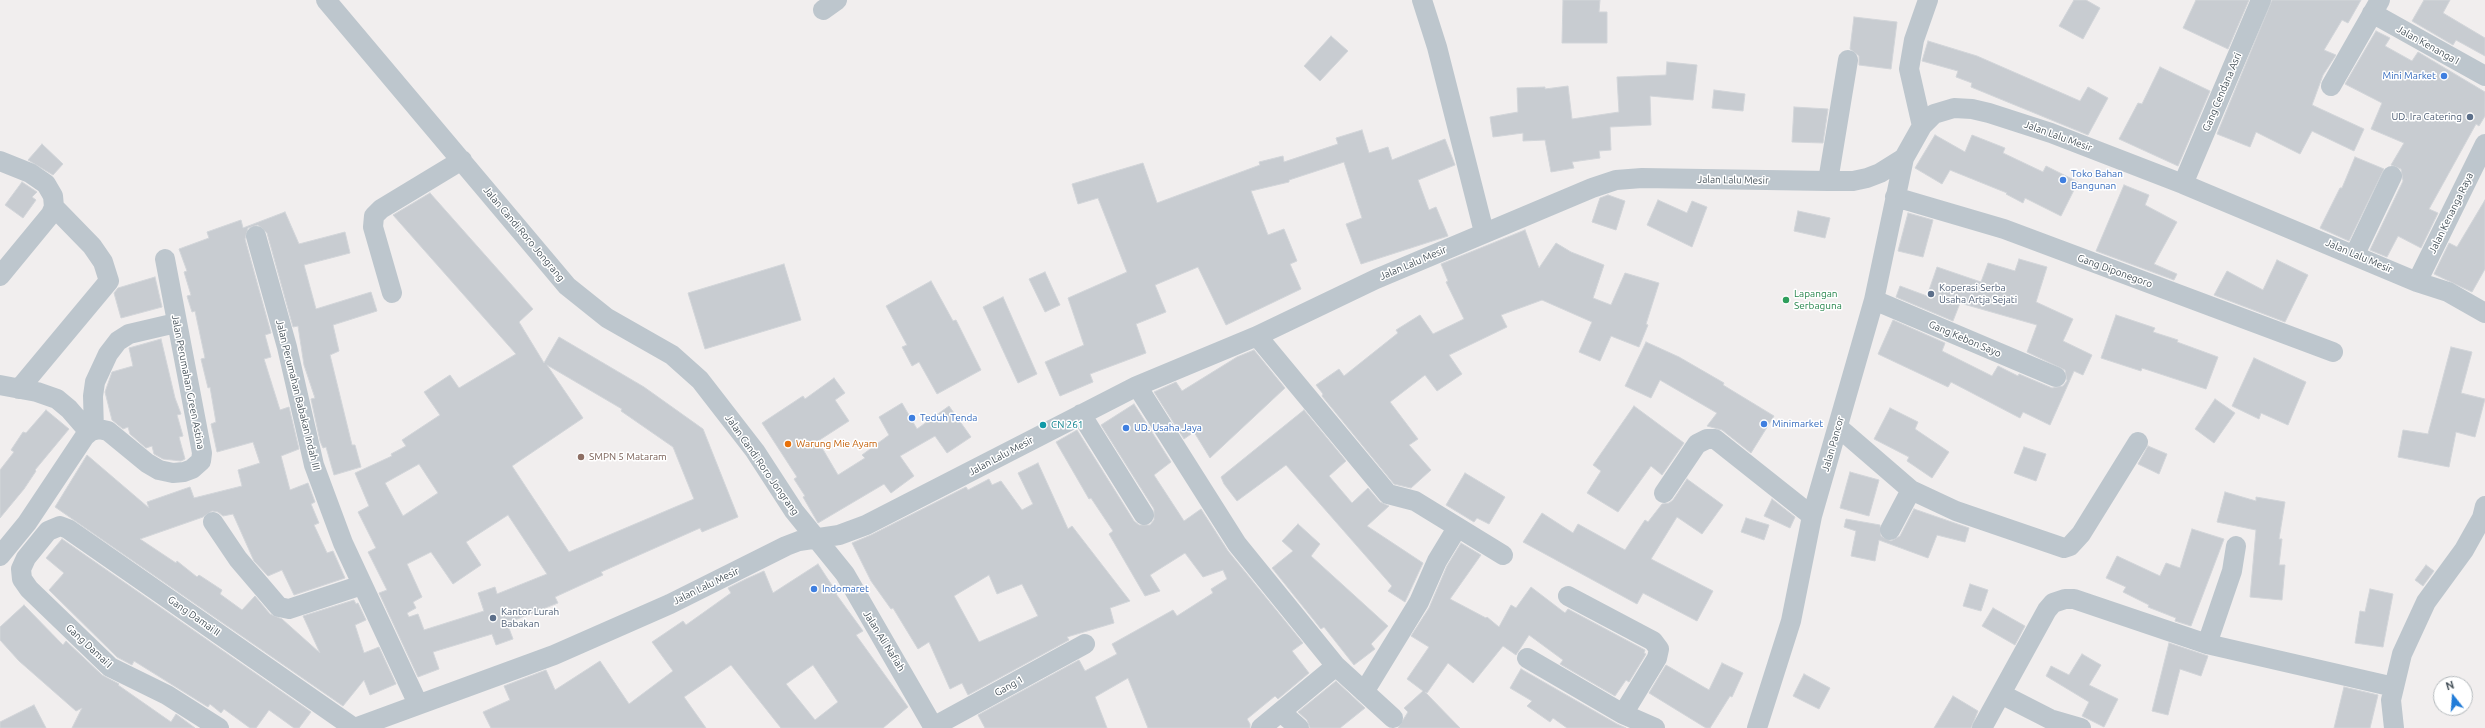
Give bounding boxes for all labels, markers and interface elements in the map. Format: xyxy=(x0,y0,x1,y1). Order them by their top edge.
street label: Jalan Kenanga I xyxy=(2395,23,2461,67)
street label: Gang Cendana Asri xyxy=(2200,51,2244,133)
place label: Mini Market xyxy=(2383,70,2436,82)
marker: Mini Market xyxy=(2439,71,2449,81)
place label: UD. Ira Catering xyxy=(2391,111,2462,123)
marker: UD. Ira Catering xyxy=(2465,112,2475,122)
street label: Jalan Lalu Mesir xyxy=(2022,118,2094,154)
place label: Toko Bahan Bangunan xyxy=(2071,168,2123,192)
street label: Jalan Kenanga Raya xyxy=(2426,171,2476,255)
street label: Jalan Lalu Mesir xyxy=(1697,173,1769,187)
marker: Toko Bahan Bangunan xyxy=(2058,175,2068,185)
street label: Jalan Candi Roro Jongrang xyxy=(481,184,567,284)
street label: Jalan Lalu Mesir xyxy=(2324,237,2394,275)
street label: Jalan Lalu Mesir xyxy=(1378,244,1448,282)
street label: Gang Diponegoro xyxy=(2076,252,2154,290)
place label: Koperasi Serba Usaha Artja Sejati xyxy=(1939,282,2017,306)
place label: Lapangan Serbaguna xyxy=(1794,288,1842,312)
marker: Koperasi Serba Usaha Artja Sejati xyxy=(1926,289,1936,299)
marker: Lapangan Serbaguna xyxy=(1781,295,1791,305)
street label: Jalan Perumahan Green Astina xyxy=(169,314,207,450)
street label: Jalan Perumahan Babakan Indah III xyxy=(273,318,323,472)
street label: Gang Kebon Sayo xyxy=(1927,318,2003,360)
street label: Jalan Candi Roro Jongrang xyxy=(723,412,801,518)
place label: Teduh Tenda xyxy=(920,412,977,424)
marker: Teduh Tenda xyxy=(907,413,917,423)
street label: Jalan Pancor xyxy=(1819,415,1847,473)
place label: Minimarket xyxy=(1772,418,1823,430)
place label: CN 261 xyxy=(1051,419,1083,431)
marker: Minimarket xyxy=(1759,419,1769,429)
marker: CN 261 xyxy=(1038,420,1048,430)
place label: UD. Usaha Jaya xyxy=(1134,422,1202,434)
marker: UD. Usaha Jaya xyxy=(1121,423,1131,433)
street label: Jalan Lalu Mesir xyxy=(967,434,1035,478)
place label: Warung Mie Ayam xyxy=(796,438,877,450)
marker: Warung Mie Ayam xyxy=(783,439,793,449)
place label: SMPN 5 Mataram xyxy=(589,451,667,463)
marker: SMPN 5 Mataram xyxy=(576,452,586,462)
street label: Jalan Lalu Mesir xyxy=(671,565,741,607)
place label: Indomaret xyxy=(822,583,869,595)
marker: Indomaret xyxy=(809,584,819,594)
street label: Gang Damai II xyxy=(165,593,223,639)
place label: Kantor Lurah Babakan xyxy=(501,606,559,630)
street label: Jalan Ali Nafiah xyxy=(861,609,907,673)
marker: Kantor Lurah Babakan xyxy=(488,613,498,623)
street label: Gang Damai I xyxy=(63,622,115,670)
street label: Gang 1 xyxy=(992,673,1026,699)
north arrow xyxy=(2433,676,2473,716)
text: N xyxy=(2444,679,2455,692)

